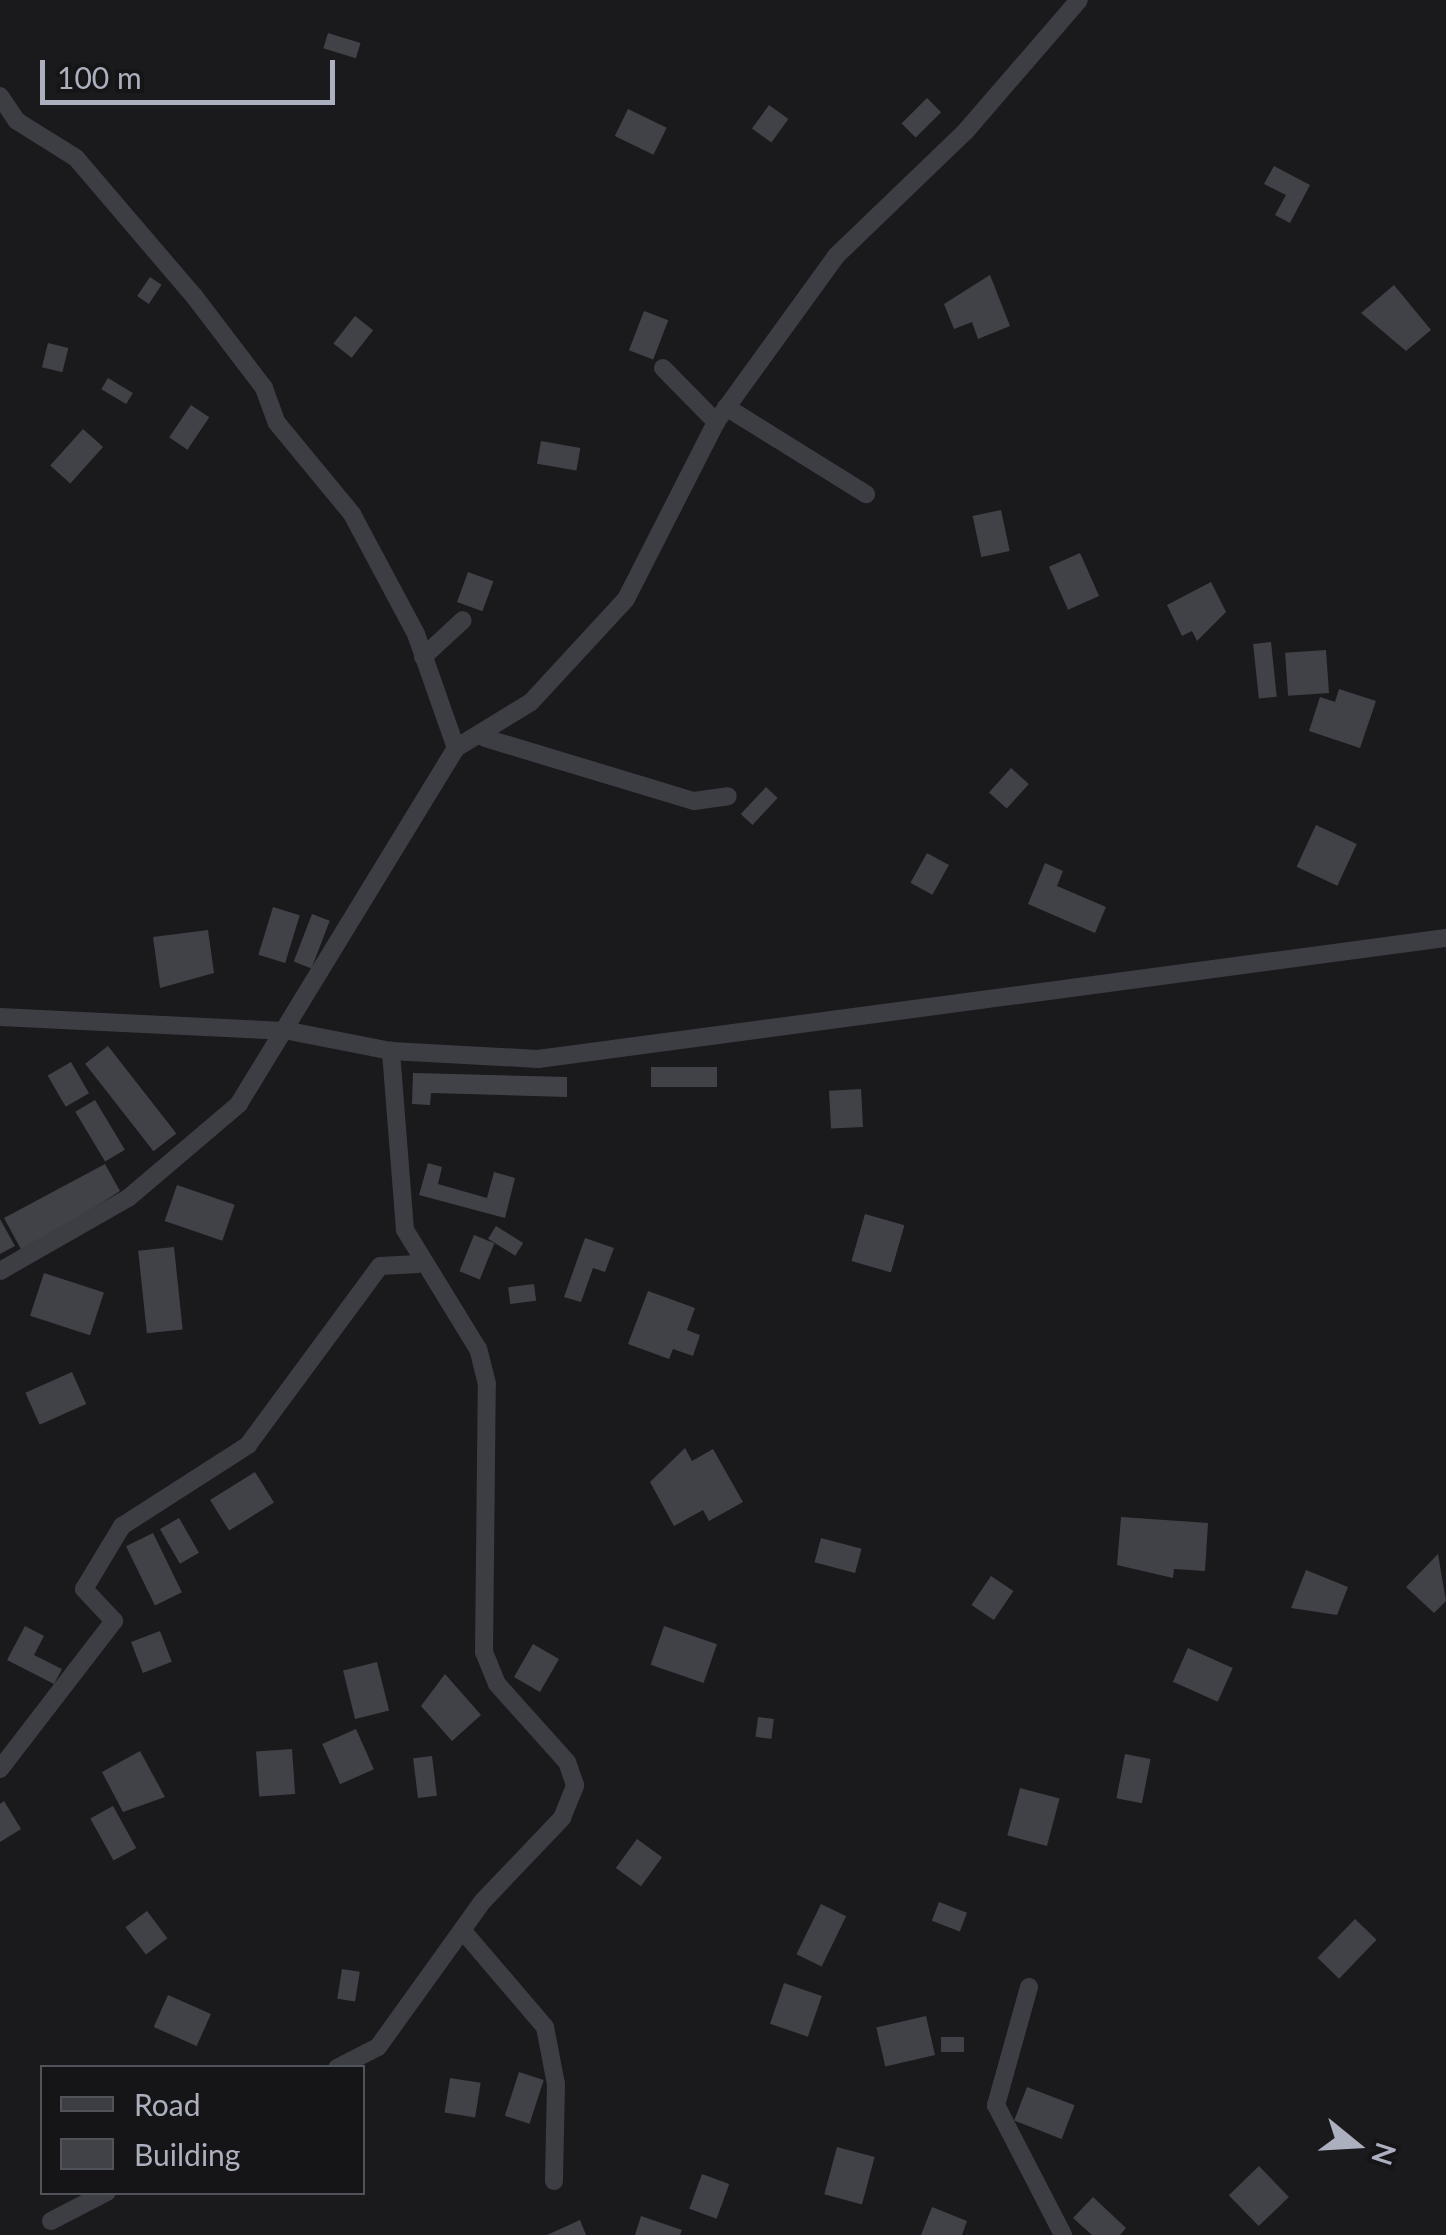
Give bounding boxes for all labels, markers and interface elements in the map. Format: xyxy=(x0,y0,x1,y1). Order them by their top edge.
scale bar xyxy=(45,40,340,102)
text: 100 m xyxy=(57,59,142,95)
legend xyxy=(40,2065,365,2195)
text: Road xyxy=(134,2086,201,2122)
north arrow xyxy=(1306,2095,1406,2195)
text: Building xyxy=(134,2136,240,2172)
text: N xyxy=(1365,2139,1404,2170)

